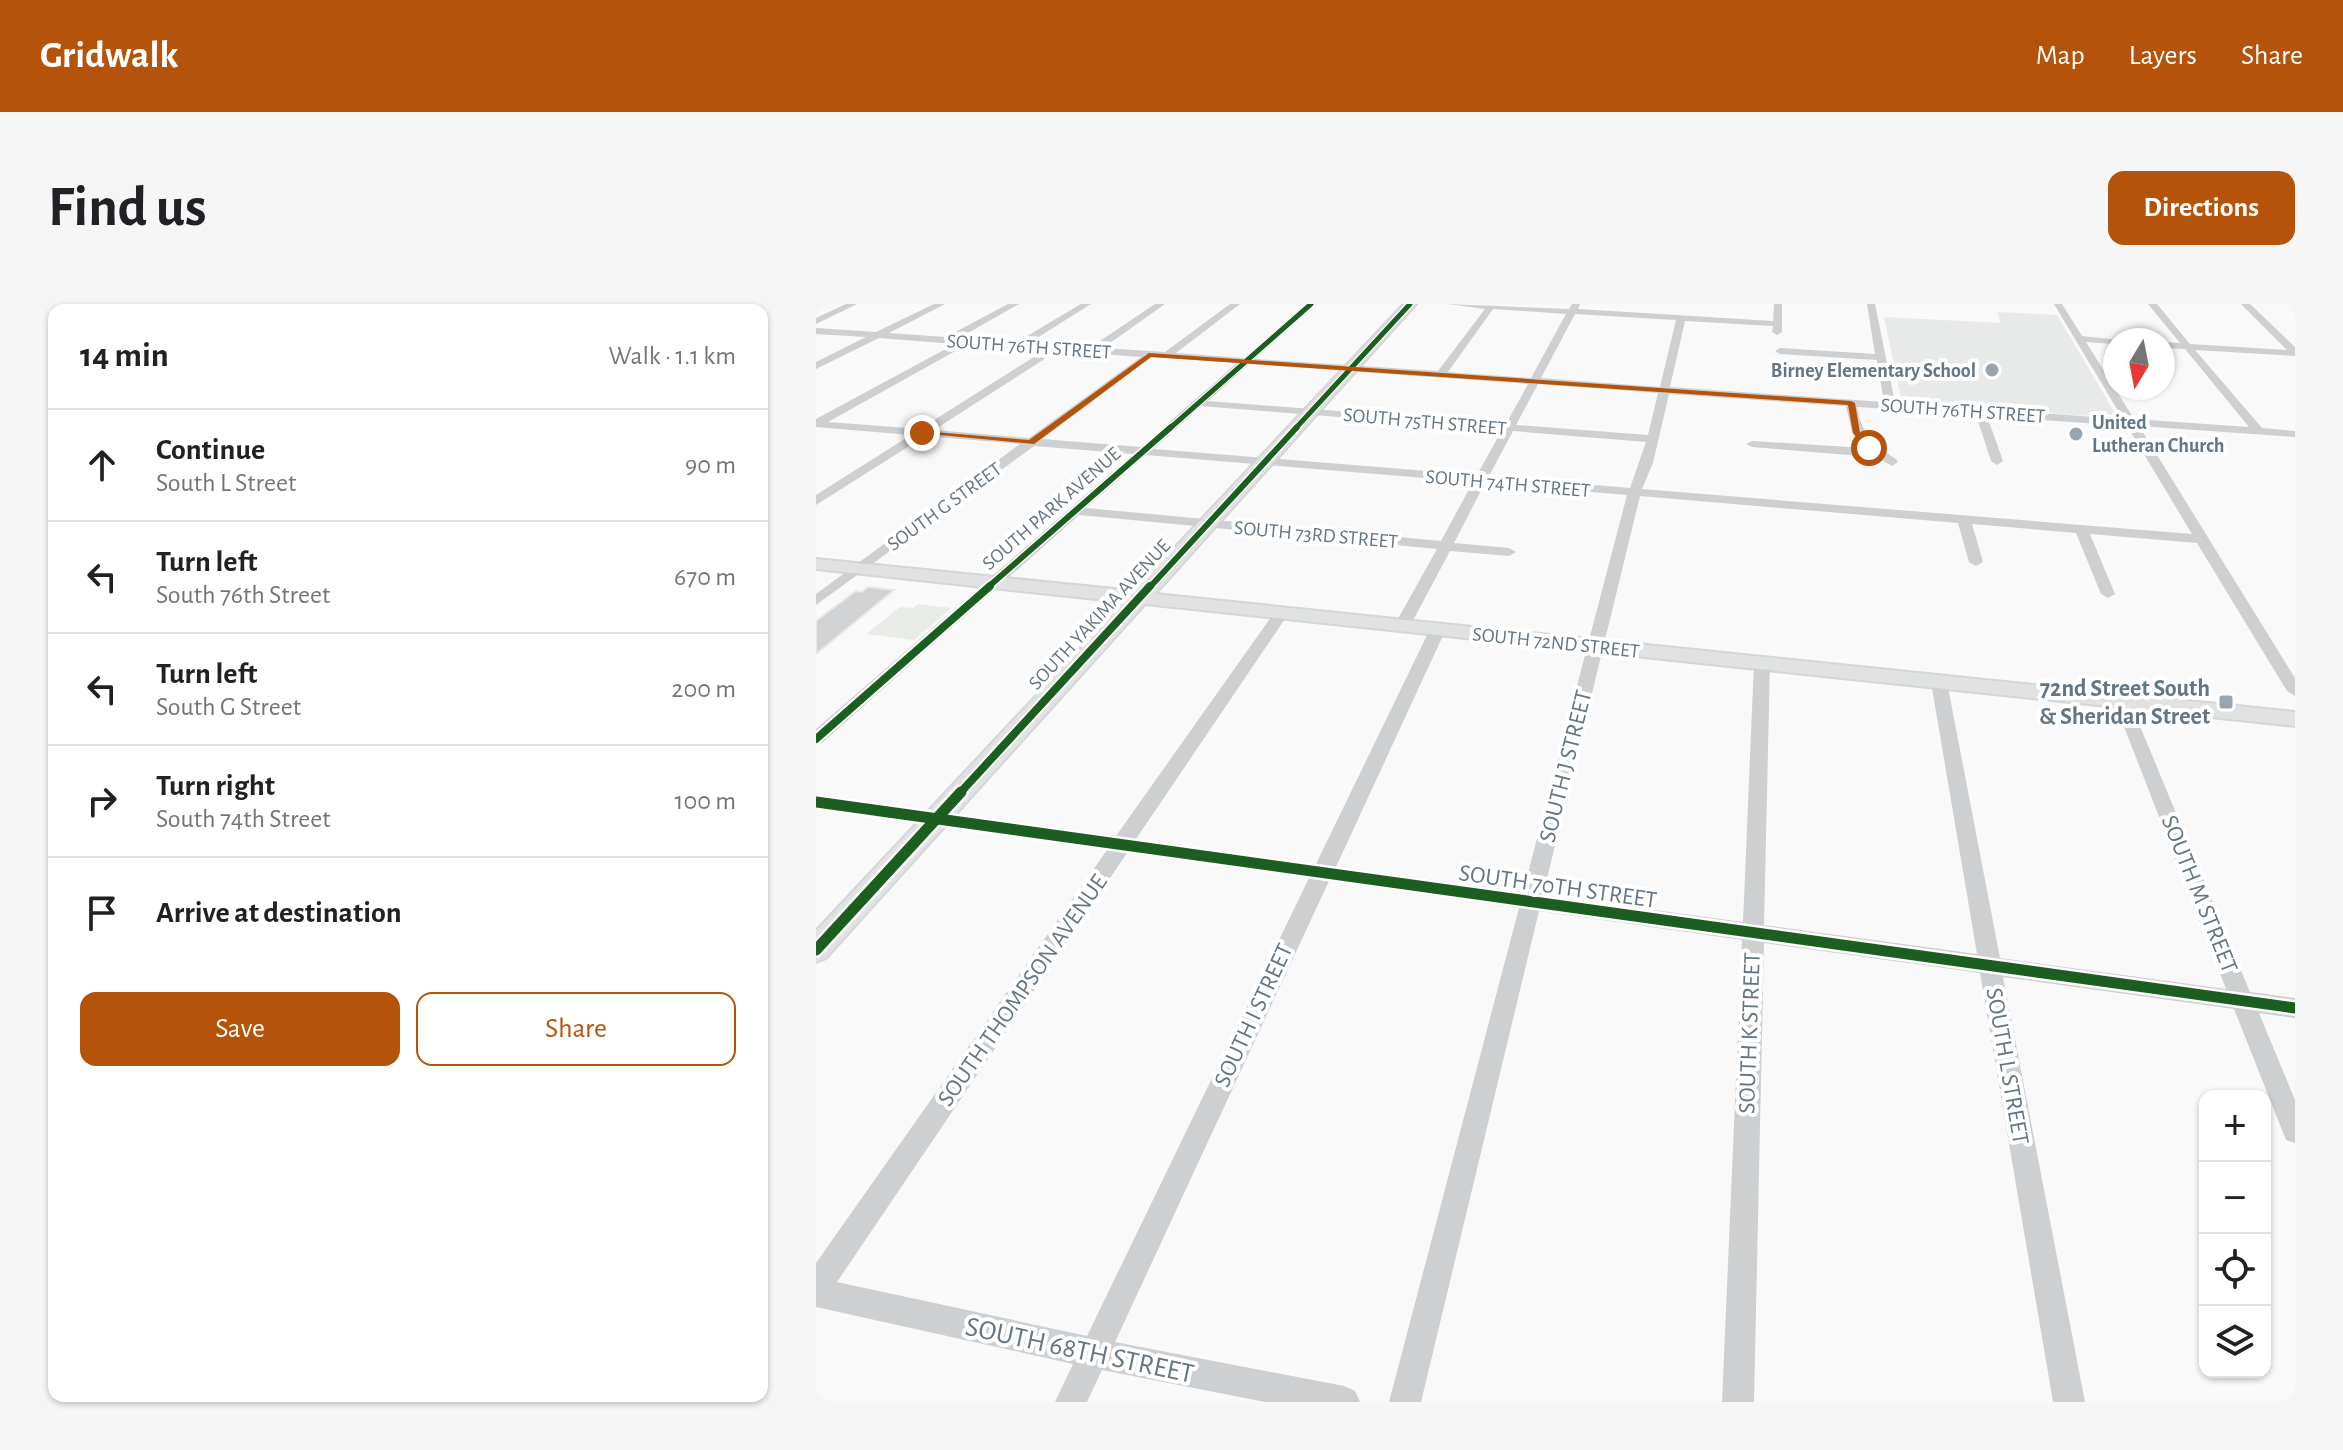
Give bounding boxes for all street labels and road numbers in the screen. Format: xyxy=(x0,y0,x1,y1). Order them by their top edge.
street label: SOUTH 76TH STREET xyxy=(946,331,1112,363)
street label: SOUTH 76TH STREET xyxy=(1880,395,2046,427)
street label: SOUTH 75TH STREET xyxy=(1342,405,1508,439)
street label: SOUTH PARK AVENUE xyxy=(979,443,1125,574)
street label: SOUTH G STREET xyxy=(884,459,1006,555)
street label: SOUTH 74TH STREET xyxy=(1425,467,1591,501)
street label: SOUTH 73RD STREET xyxy=(1233,518,1399,552)
street label: SOUTH YAKIMA AVENUE xyxy=(1025,535,1175,694)
street label: SOUTH 72ND STREET xyxy=(1471,624,1641,662)
street label: SOUTH J STREET xyxy=(1535,687,1597,845)
street label: SOUTH M STREET xyxy=(2157,812,2242,977)
street label: SOUTH 70TH STREET xyxy=(1457,861,1659,913)
street label: SOUTH THOMPSON AVENUE xyxy=(934,870,1112,1111)
street label: SOUTH I STREET xyxy=(1210,940,1298,1091)
street label: SOUTH K STREET xyxy=(1735,952,1765,1114)
street label: SOUTH L STREET xyxy=(1981,986,2033,1147)
street label: SOUTH 68TH STREET xyxy=(963,1313,1197,1389)

